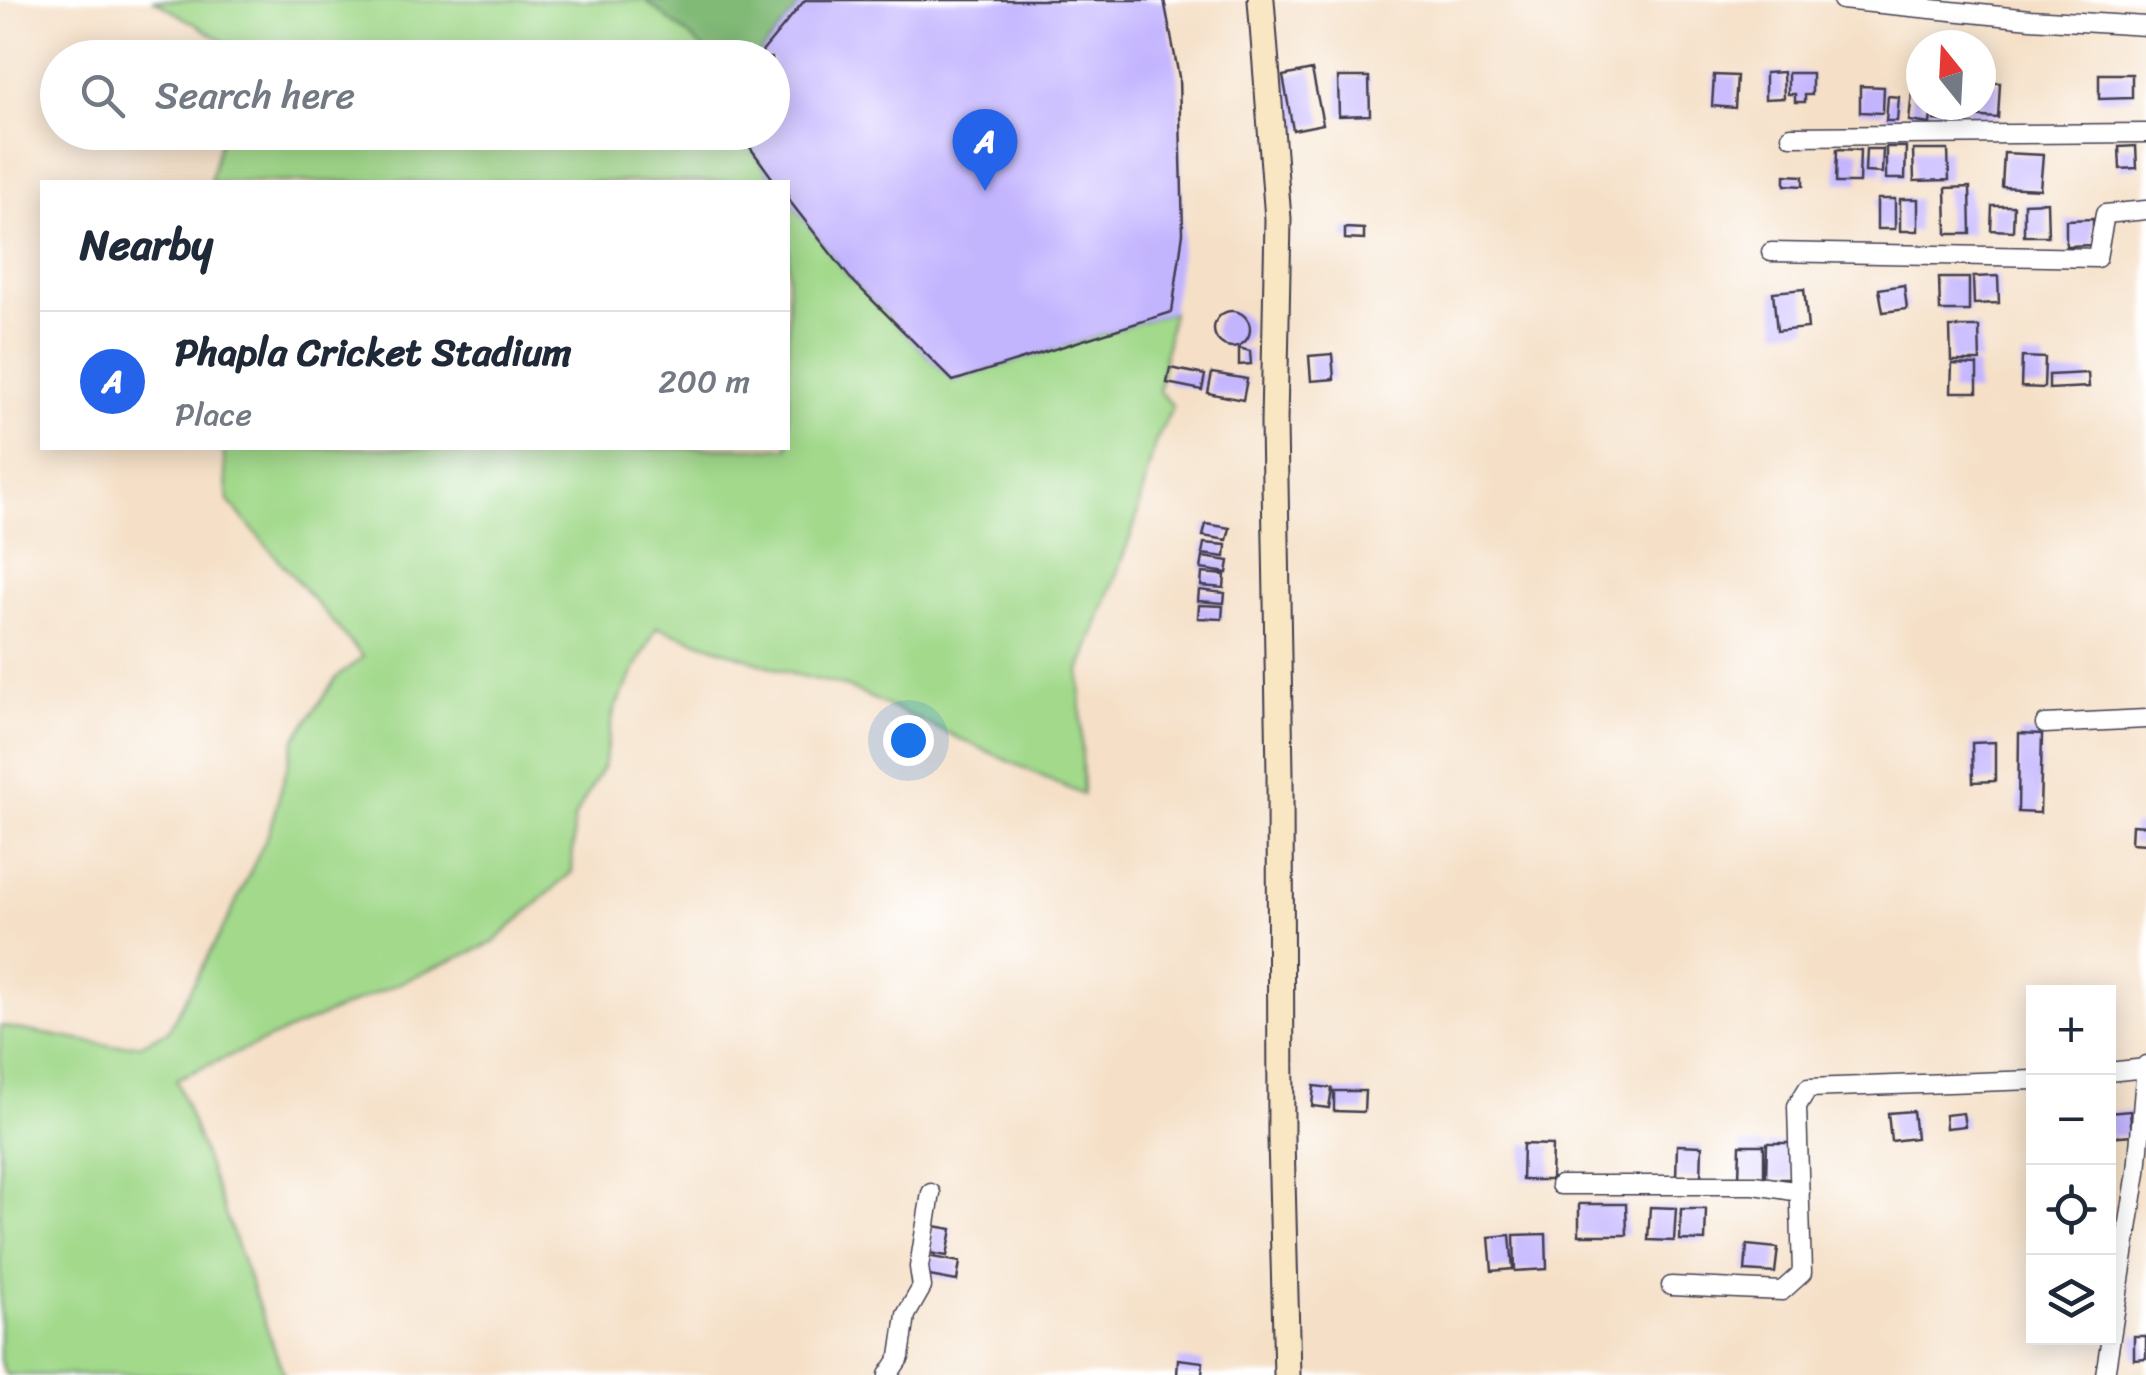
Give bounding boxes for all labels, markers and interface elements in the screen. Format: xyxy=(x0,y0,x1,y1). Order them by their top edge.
north arrow xyxy=(1906,30,1996,120)
search box xyxy=(40,40,790,150)
text: Search here xyxy=(155,62,355,129)
icon: search xyxy=(75,68,130,123)
pin: A xyxy=(952,109,1018,191)
text: Nearby xyxy=(80,208,213,282)
text: Phapla Cricket Stadium xyxy=(175,319,571,386)
text: A xyxy=(102,353,123,410)
text: 200 m xyxy=(658,353,750,410)
text: Place xyxy=(175,386,252,443)
your location xyxy=(883,715,934,766)
map controls xyxy=(2026,985,2116,1345)
button: + xyxy=(2026,985,2116,1075)
button: − xyxy=(2026,1075,2116,1165)
button: locate xyxy=(2026,1165,2116,1255)
button: layers xyxy=(2026,1255,2116,1345)

